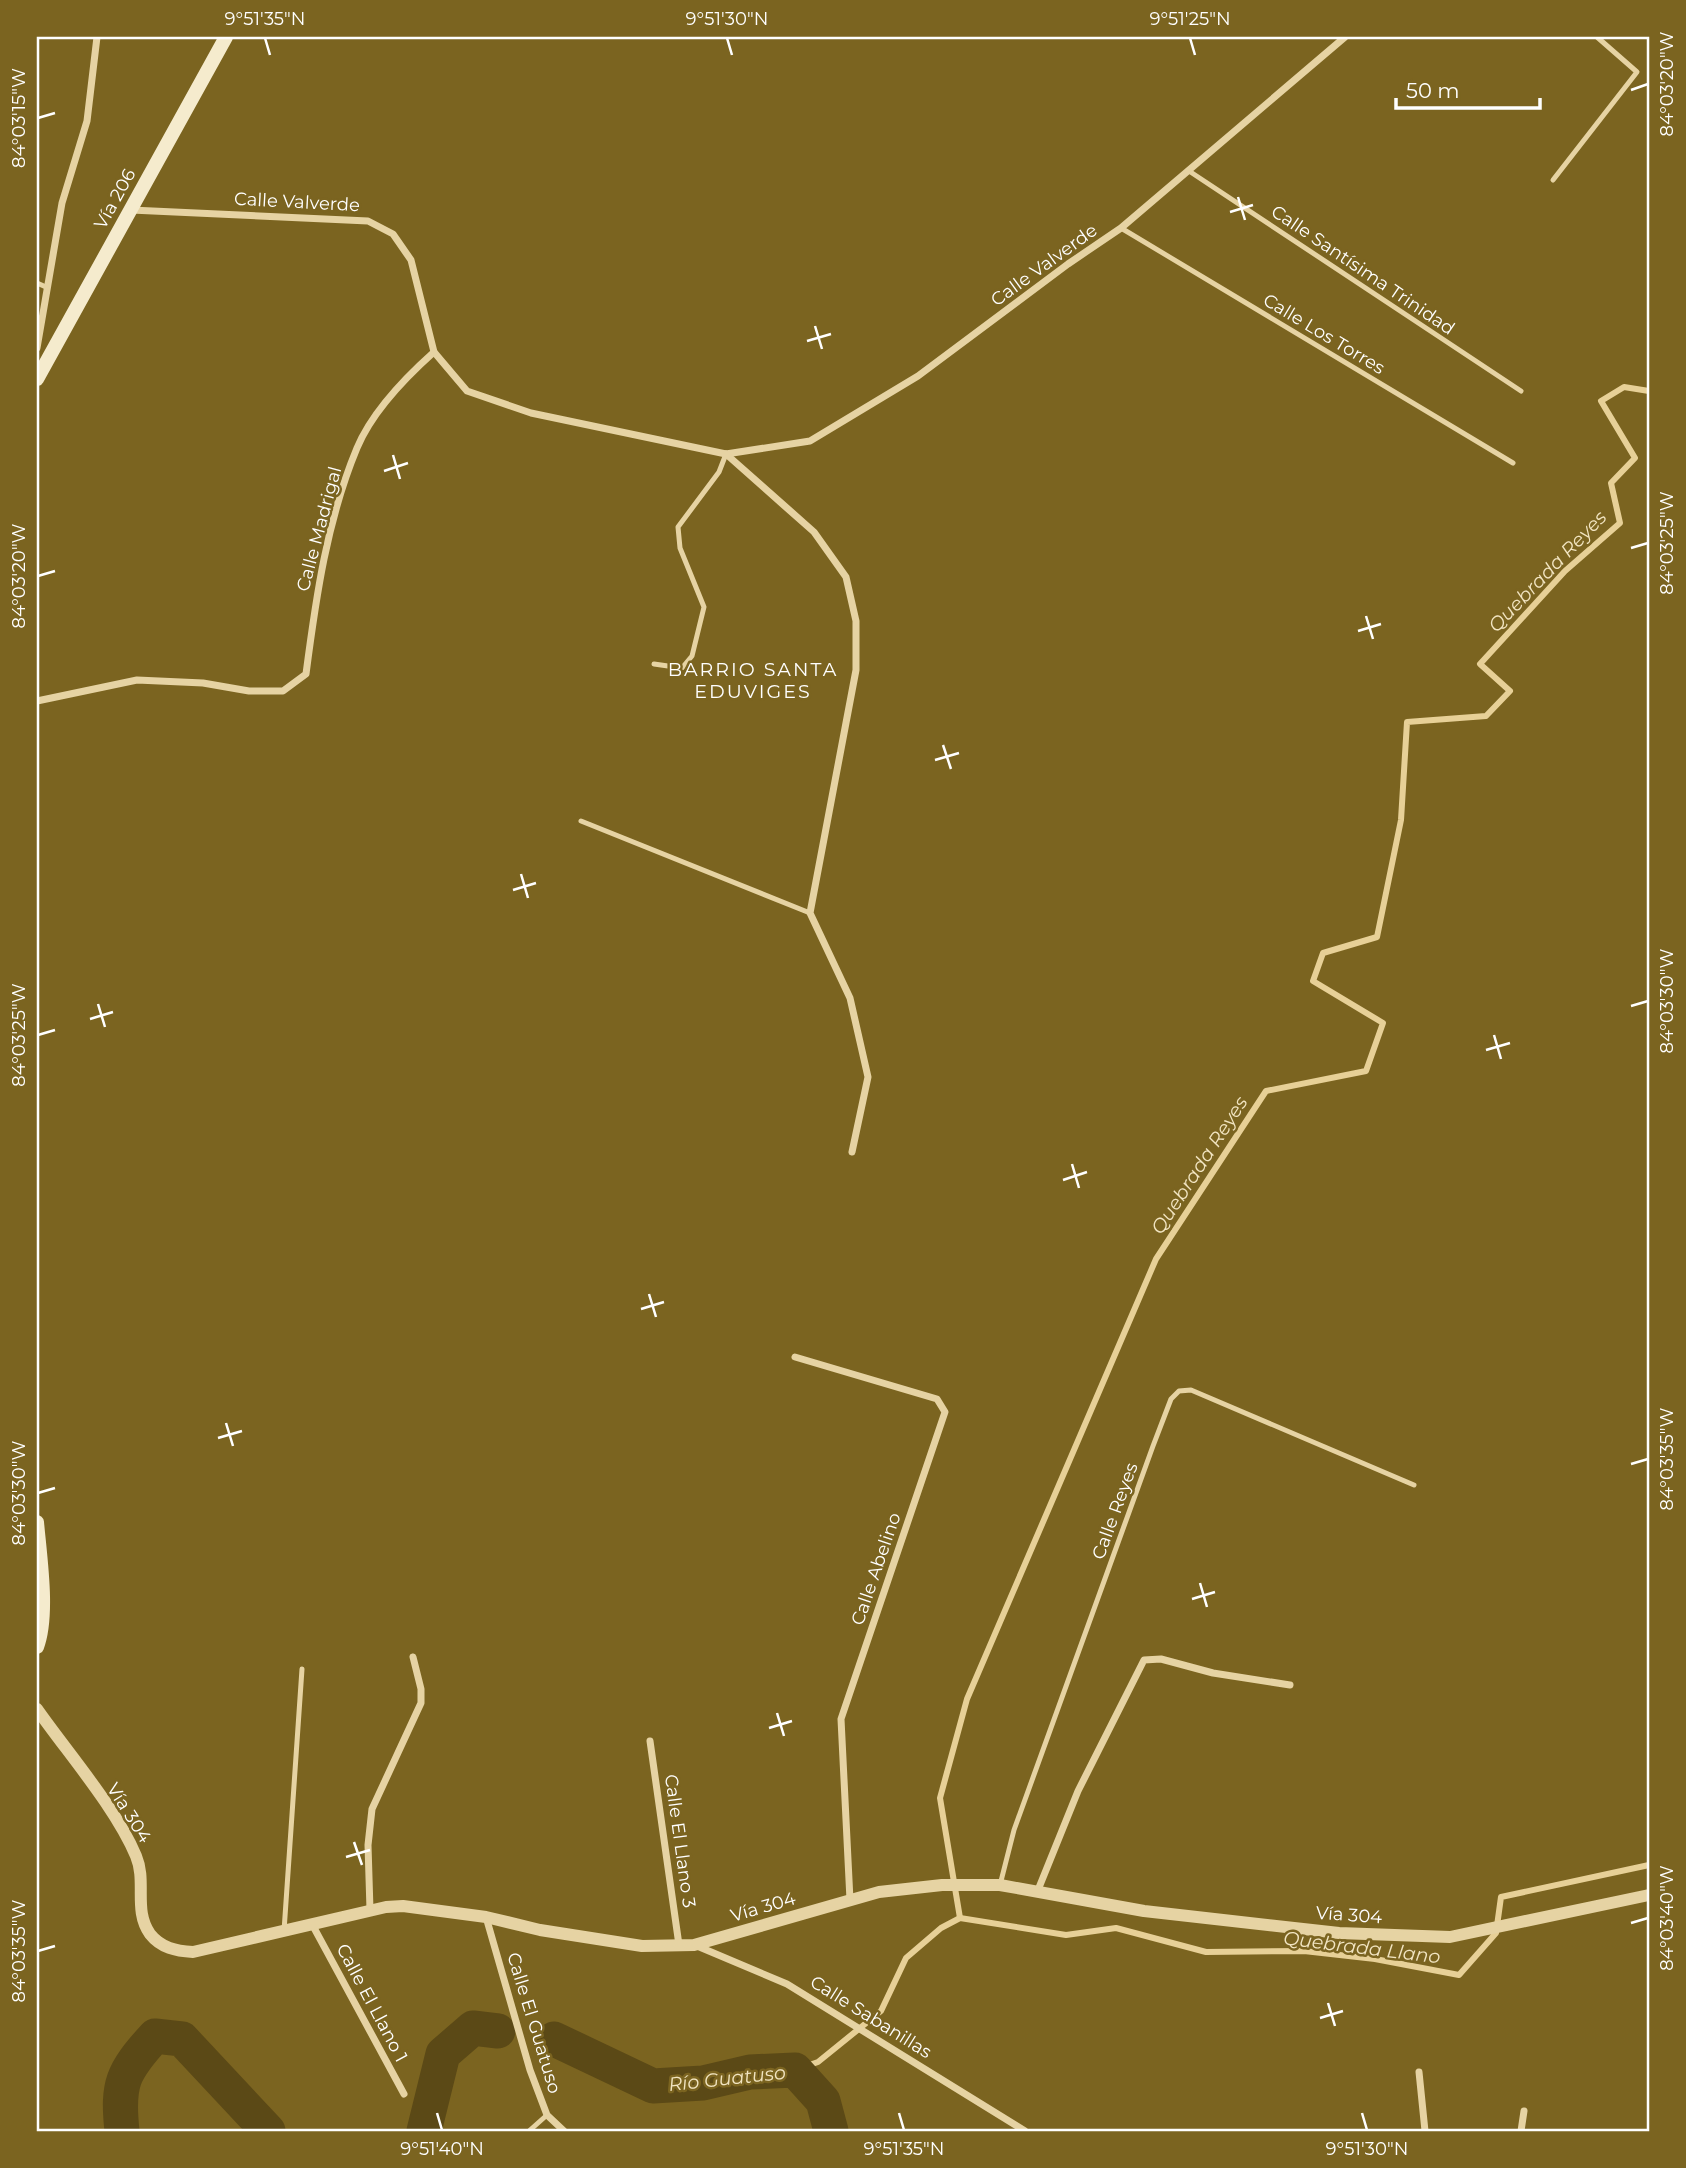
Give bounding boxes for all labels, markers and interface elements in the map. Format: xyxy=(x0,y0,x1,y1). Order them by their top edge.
text: 9°51'35"N xyxy=(225,8,305,30)
text: 9°51'30"N xyxy=(686,8,768,30)
text: 9°51'25"N xyxy=(1149,8,1231,30)
text: 84°03'20"W xyxy=(1656,31,1678,137)
scale bar xyxy=(1396,66,1539,110)
text: 84°03'15"W xyxy=(8,68,30,168)
text: 50 m xyxy=(1406,78,1460,103)
street label: Vía 206 xyxy=(90,165,141,233)
street label: Calle Valverde xyxy=(234,188,361,216)
street label: Calle Santísima Trinidad xyxy=(1267,200,1459,340)
street label: Calle Valverde xyxy=(987,219,1102,311)
street label: Calle Los Torres xyxy=(1259,289,1389,379)
street label: Calle Madrigal xyxy=(292,464,346,594)
text: 84°03'25"W xyxy=(1656,491,1678,595)
water label: Quebrada Reyes xyxy=(1484,506,1611,637)
text: 84°03'20"W xyxy=(8,523,30,629)
district label: BARRIO SANTA EDUVIGES xyxy=(668,658,838,703)
text: 84°03'30"W xyxy=(1656,948,1678,1054)
text: 84°03'25"W xyxy=(8,983,30,1087)
water label: Quebrada Reyes xyxy=(1146,1092,1253,1239)
text: 84°03'35"W xyxy=(1656,1408,1678,1510)
text: 84°03'30"W xyxy=(8,1440,30,1546)
street label: Calle Reyes xyxy=(1087,1459,1143,1562)
street label: Calle Abelino xyxy=(846,1510,906,1628)
street label: Calle El Llano 3 xyxy=(660,1773,700,1909)
street label: Vía 304 xyxy=(102,1779,156,1847)
text: 84°03'40"W xyxy=(1656,1865,1678,1971)
street label: Vía 304 xyxy=(728,1887,798,1927)
text: 84°03'35"W xyxy=(8,1900,30,2002)
street label: Vía 304 xyxy=(1315,1902,1383,1928)
water label: Quebrada Llano xyxy=(1282,1926,1442,1969)
street label: Calle El Llano 1 xyxy=(332,1940,412,2066)
street label: Calle El Guatuso xyxy=(502,1950,566,2096)
street label: Calle Sabanillas xyxy=(806,1971,936,2063)
water label: Río Guatuso xyxy=(667,2061,787,2096)
text: 9°51'40"N xyxy=(400,2138,484,2160)
text: 9°51'35"N xyxy=(864,2138,944,2160)
text: 9°51'30"N xyxy=(1326,2138,1408,2160)

